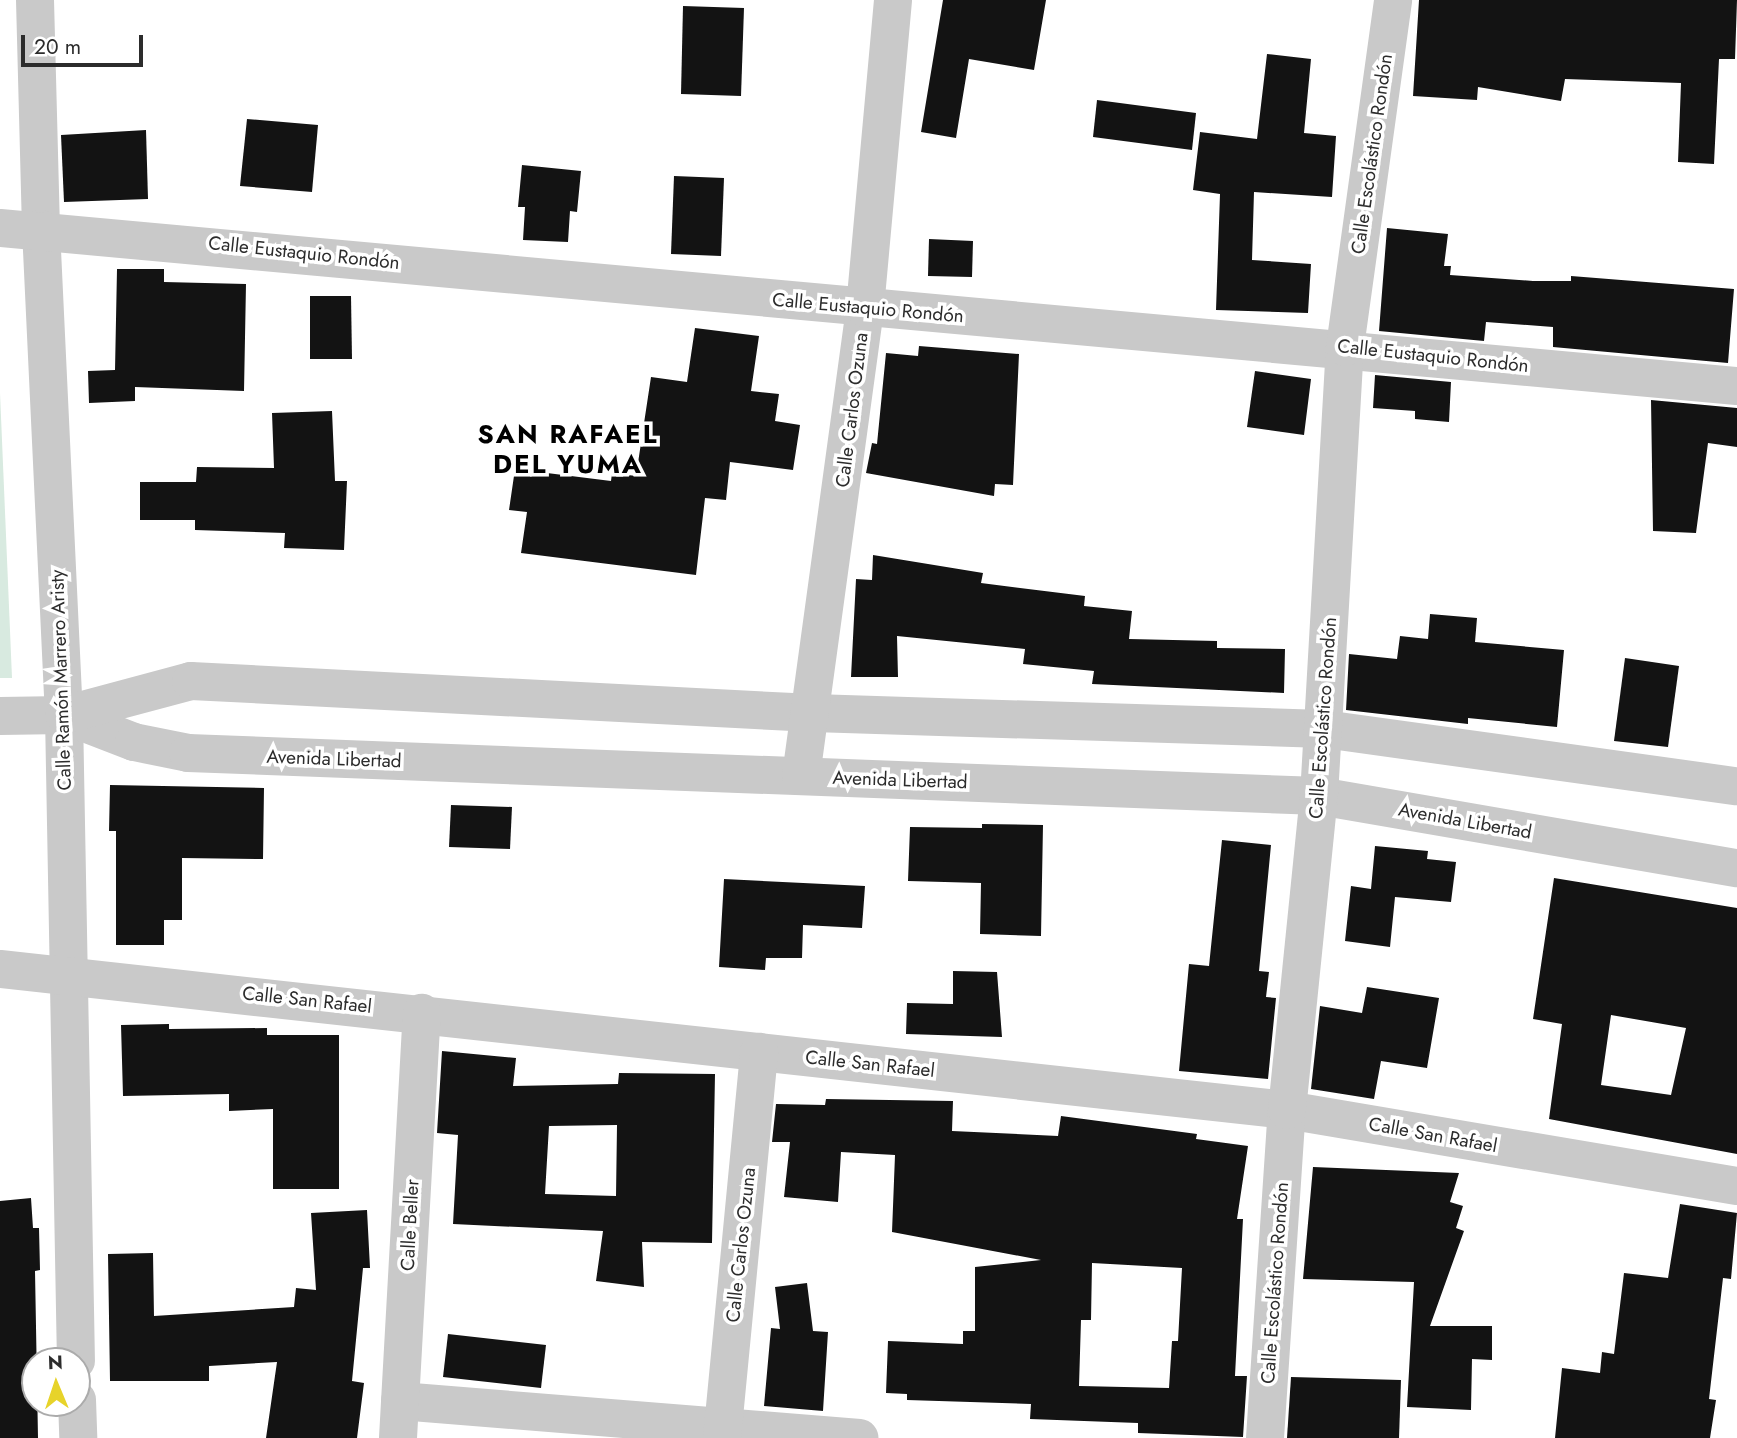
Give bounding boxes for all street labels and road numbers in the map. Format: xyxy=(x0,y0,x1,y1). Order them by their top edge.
street label: Calle Escolástico Rondón xyxy=(1347,52,1397,256)
street label: Calle Eustaquio Rondón xyxy=(207,232,401,274)
street label: Calle Eustaquio Rondón xyxy=(771,288,965,328)
street label: Calle Carlos Ozuna xyxy=(831,331,873,489)
street label: Calle Eustaquio Rondón xyxy=(1336,335,1530,377)
street label: Calle Ramón Marrero Aristy xyxy=(46,569,76,791)
street label: Calle Escolástico Rondón xyxy=(1305,616,1341,820)
street label: Avenida Libertad xyxy=(266,745,402,773)
street label: Avenida Libertad xyxy=(832,766,968,794)
street label: Avenida Libertad xyxy=(1396,798,1534,844)
street label: Calle San Rafael xyxy=(241,982,373,1018)
street label: Calle San Rafael xyxy=(804,1046,936,1082)
street label: Calle San Rafael xyxy=(1367,1112,1499,1158)
street label: Calle Carlos Ozuna xyxy=(722,1166,760,1324)
street label: Calle Beller xyxy=(396,1179,424,1271)
street label: Calle Escolástico Rondón xyxy=(1257,1181,1293,1385)

